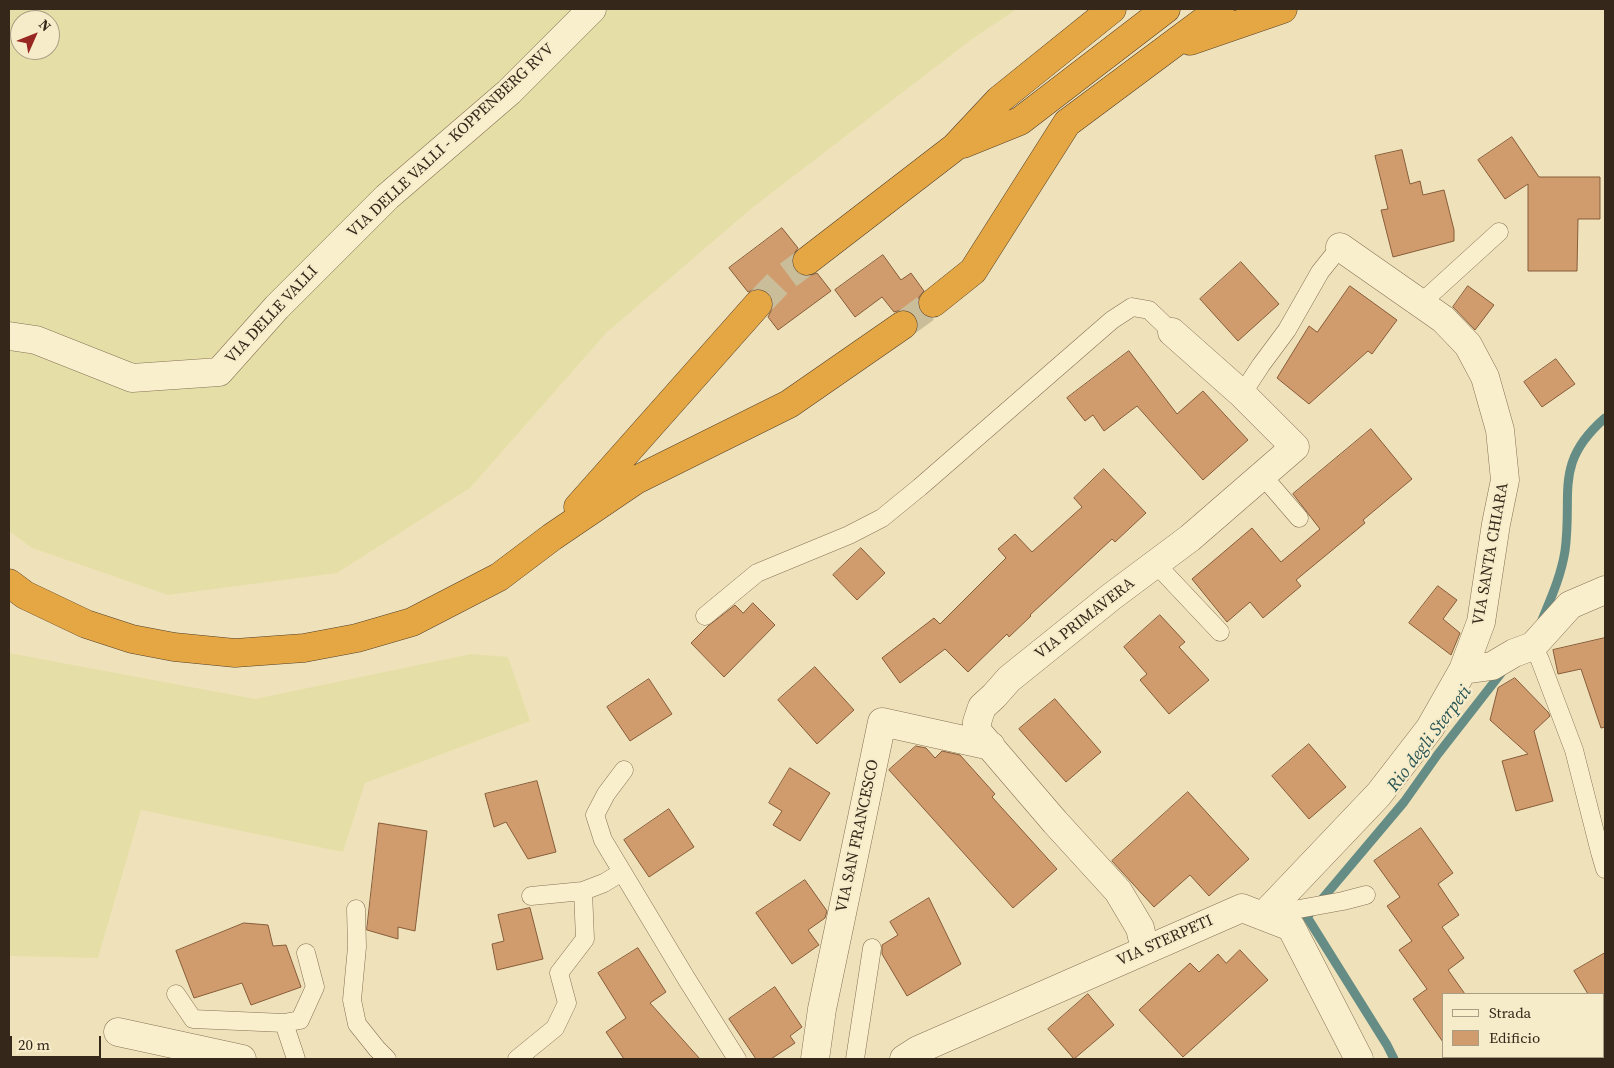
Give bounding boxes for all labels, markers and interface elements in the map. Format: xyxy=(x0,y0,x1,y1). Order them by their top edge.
north arrow xyxy=(10,10,60,60)
text: N xyxy=(34,15,56,36)
street label: VIA DELLE VALLI - KOPPENBERG RVV xyxy=(344,40,558,242)
street label: VIA DELLE VALLI xyxy=(222,262,322,368)
street label: VIA SANTA CHIARA xyxy=(1469,481,1513,627)
street label: VIA PRIMAVERA xyxy=(1031,574,1139,664)
water label: Rio degli Sterpeti xyxy=(1383,682,1477,796)
street label: VIA SAN FRANCESCO xyxy=(832,758,884,914)
street label: VIA STERPETI xyxy=(1114,911,1216,971)
legend xyxy=(1442,993,1604,1058)
text: Strada xyxy=(1489,1002,1531,1023)
scale bar xyxy=(12,1026,104,1058)
text: Edificio xyxy=(1489,1027,1540,1048)
text: 20 m xyxy=(18,1034,50,1055)

